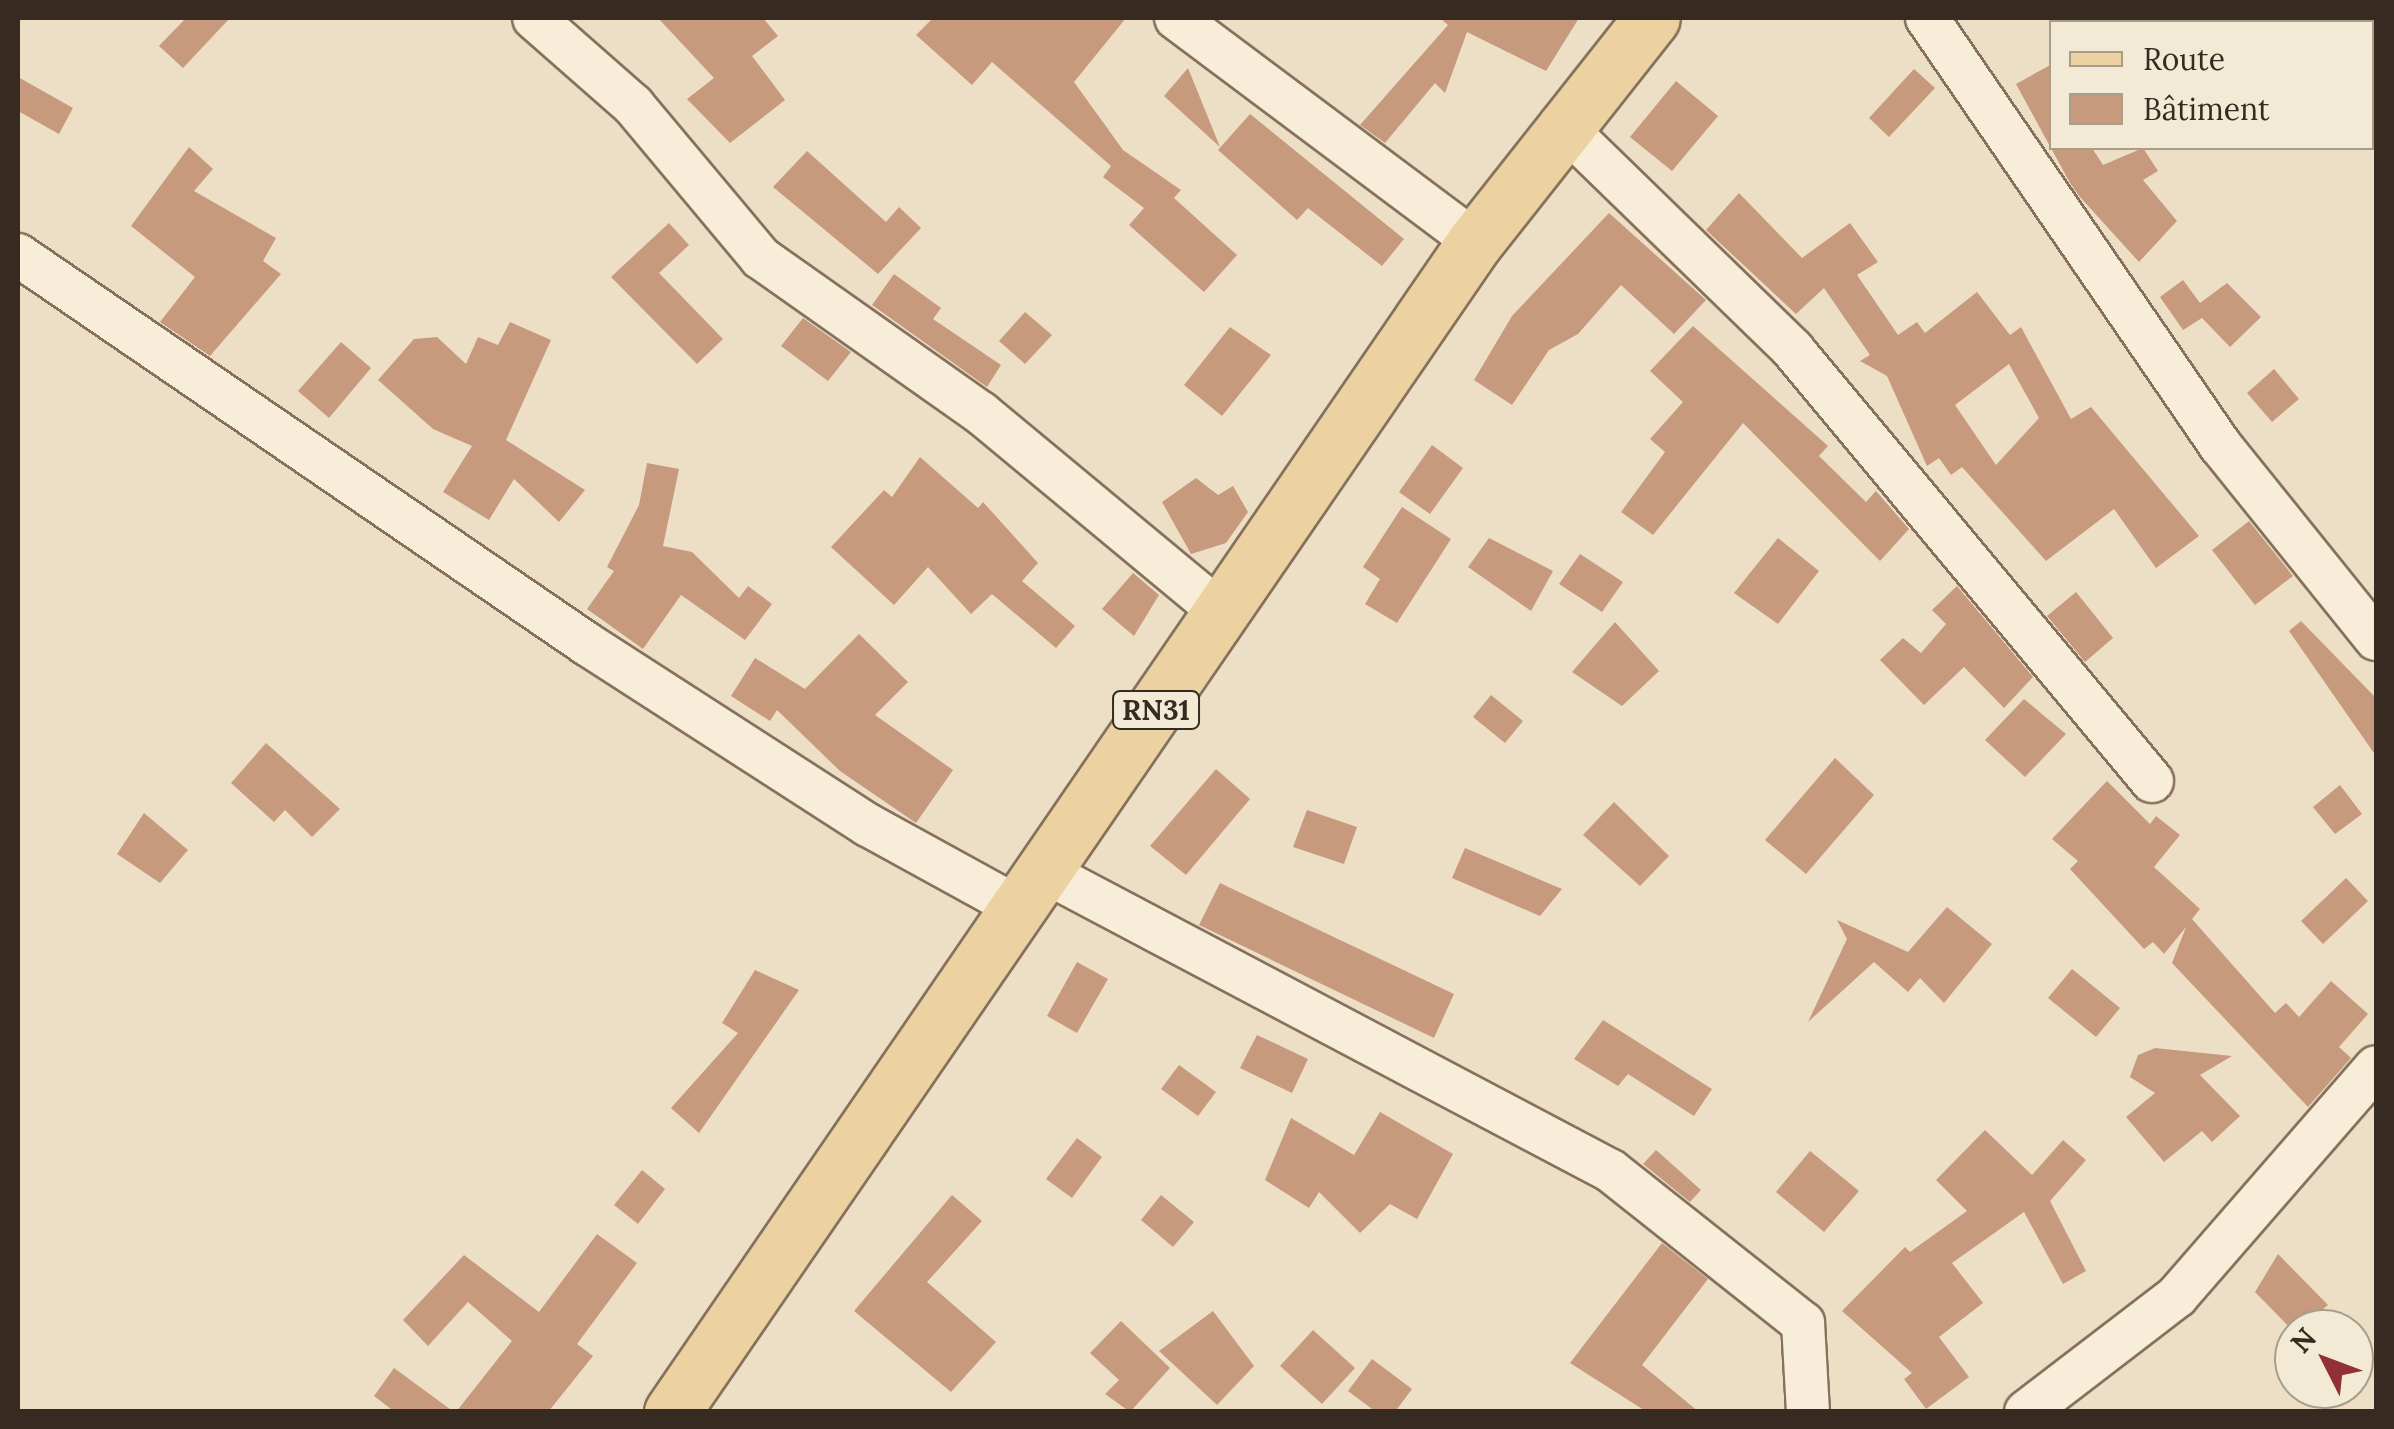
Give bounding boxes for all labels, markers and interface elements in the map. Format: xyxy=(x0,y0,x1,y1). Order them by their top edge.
legend xyxy=(2049,20,2374,150)
text: Route xyxy=(2143,40,2225,78)
text: Bâtiment xyxy=(2143,90,2270,128)
road number: RN31 xyxy=(1111,687,1201,733)
north arrow xyxy=(2274,1309,2374,1409)
text: N xyxy=(2283,1320,2324,1360)

